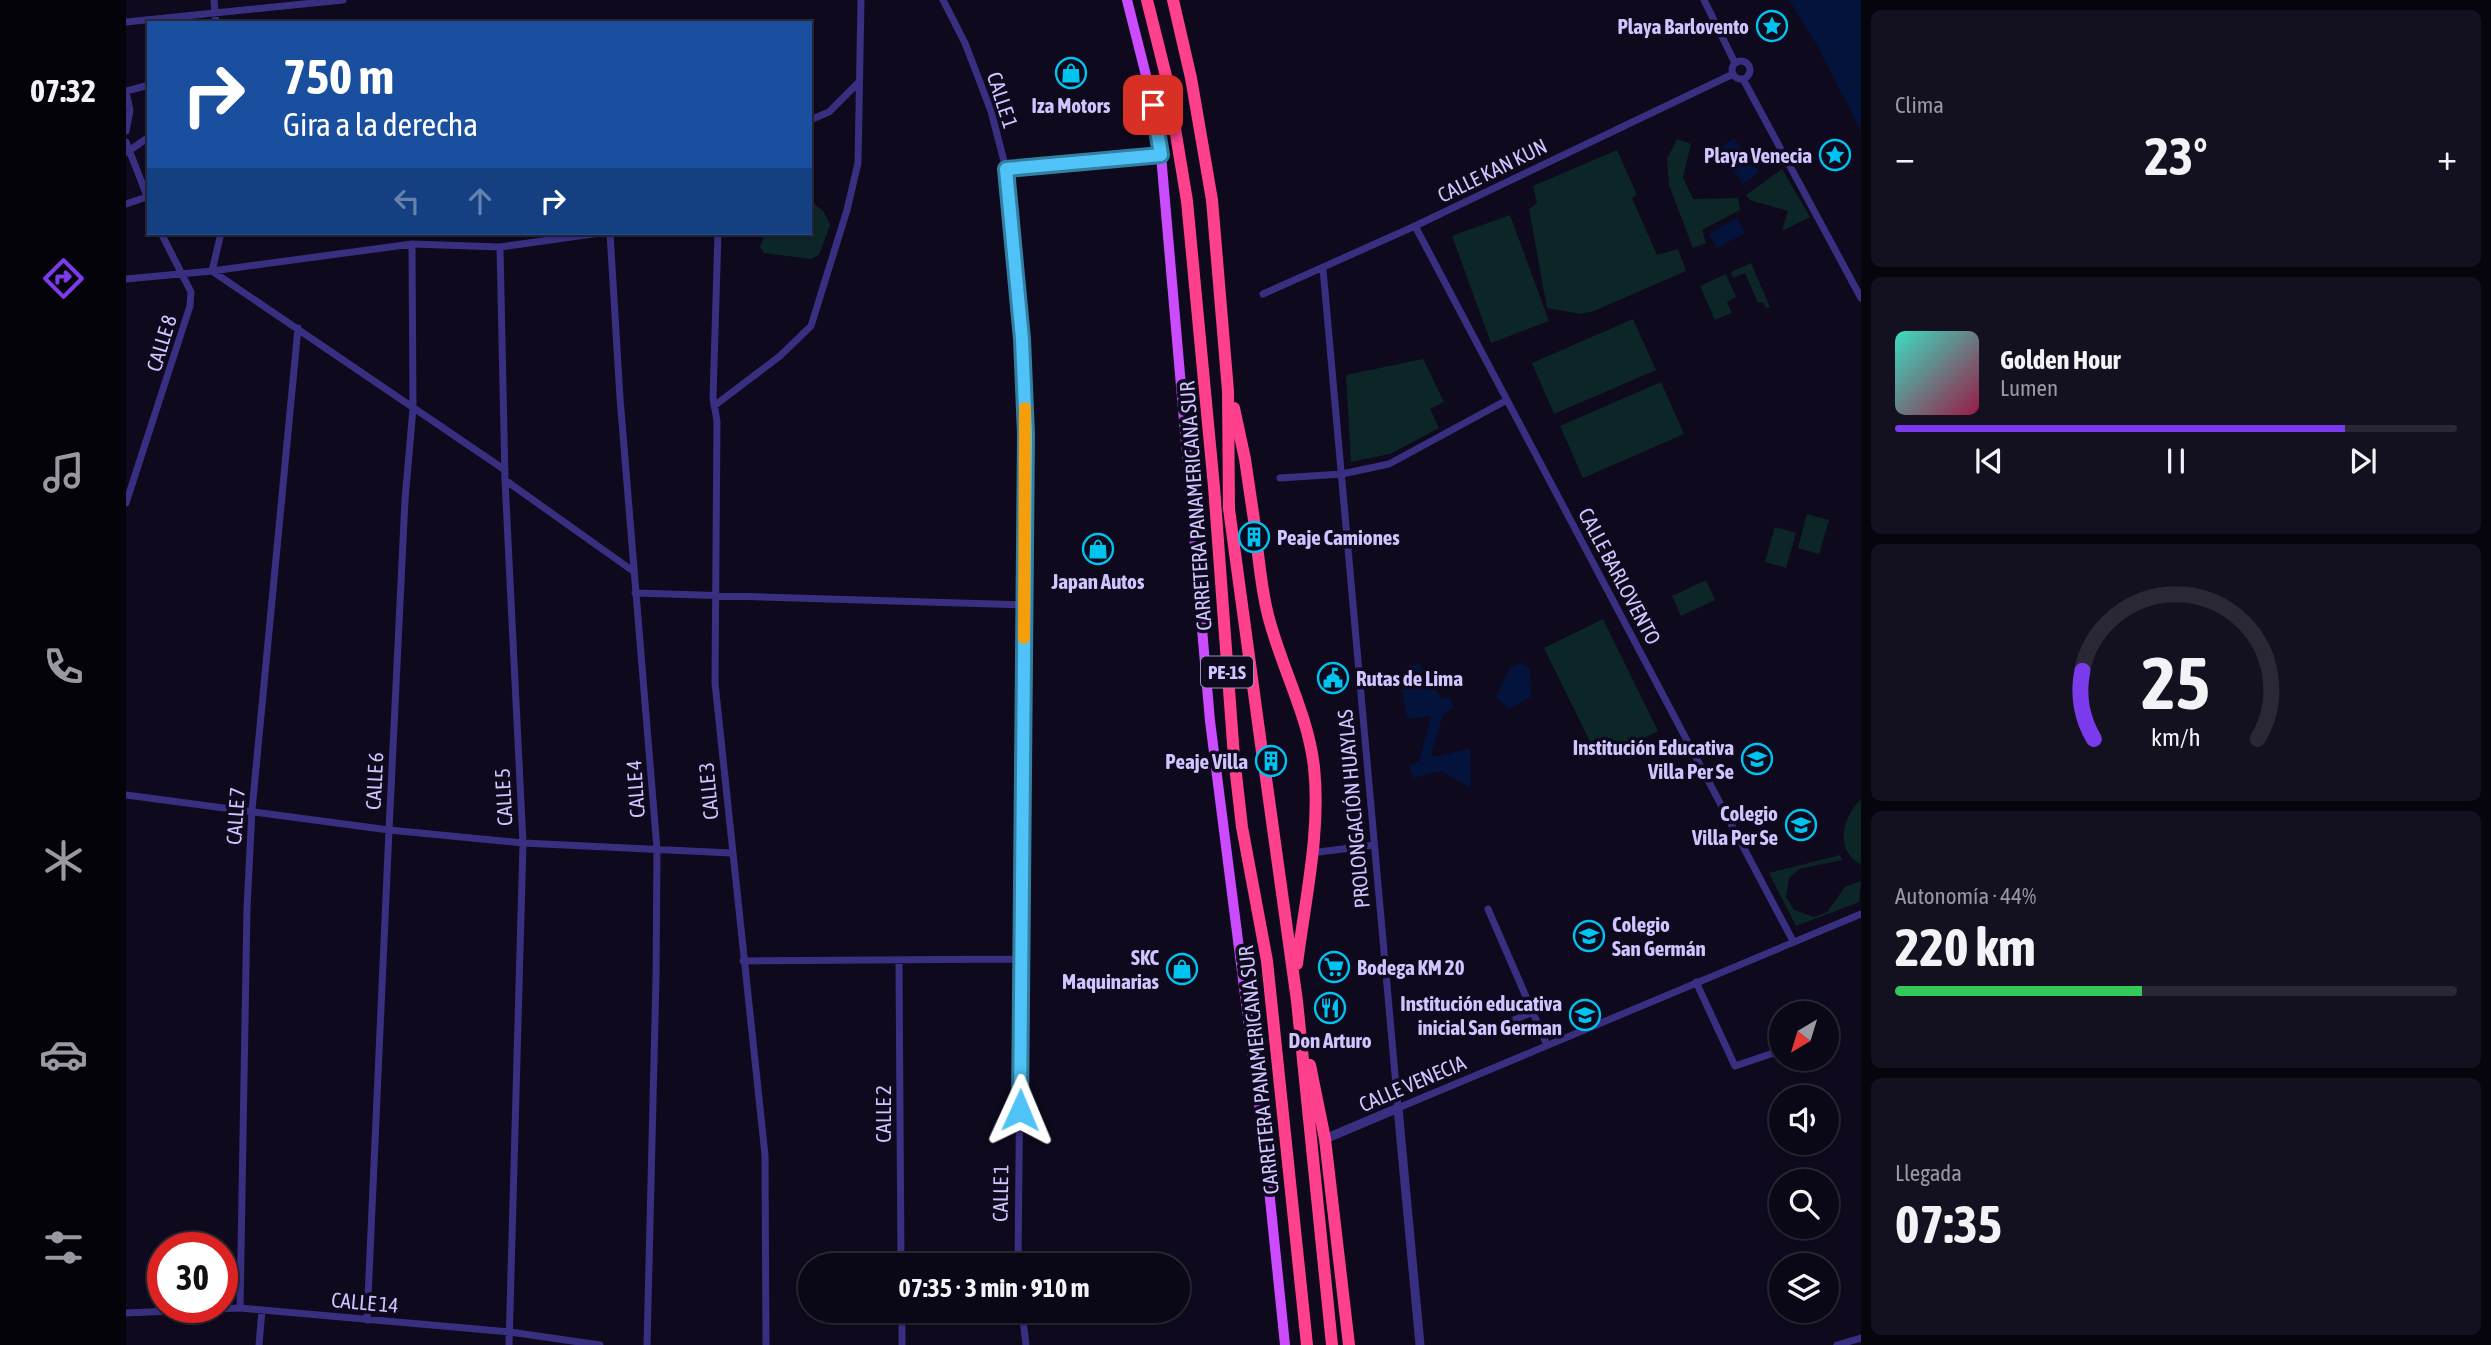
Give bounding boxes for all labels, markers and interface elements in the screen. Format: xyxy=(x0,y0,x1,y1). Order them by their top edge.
place icon: Playa Barlovento xyxy=(1755,9,1789,43)
place label: Playa Barlovento xyxy=(1617,14,1749,38)
text: 750 m xyxy=(283,48,394,104)
icon: right xyxy=(168,49,259,140)
shop icon: Iza Motors xyxy=(1054,56,1088,90)
street label: CALLE 1 xyxy=(983,69,1023,131)
text: 07:32 xyxy=(30,72,96,109)
pin xyxy=(1123,75,1183,135)
icon: arrive xyxy=(1134,86,1172,124)
text: Clima xyxy=(1895,92,1944,118)
place label: Iza Motors xyxy=(1032,93,1111,117)
text: Gira a la derecha xyxy=(283,106,478,143)
text: 23° xyxy=(2144,126,2208,186)
street label: CALLE KAN KUN xyxy=(1433,133,1551,207)
text: − xyxy=(1895,135,1915,178)
text: + xyxy=(2437,135,2457,178)
place icon: Playa Venecia xyxy=(1818,138,1852,172)
place label: Playa Venecia xyxy=(1704,143,1812,167)
icon: left xyxy=(388,182,426,220)
icon: ahead xyxy=(461,182,499,220)
icon: right xyxy=(534,182,572,220)
icon: directions xyxy=(39,254,88,303)
street label: CALLE 8 xyxy=(141,312,181,374)
text: Golden Hour xyxy=(2000,345,2120,375)
text: Lumen xyxy=(2000,375,2058,401)
street label: CARRETERA PANAMERICANA SUR xyxy=(1174,380,1216,631)
icon: previous xyxy=(1970,442,2008,480)
icon: pause xyxy=(2157,442,2195,480)
icon: next xyxy=(2344,442,2382,480)
icon: music xyxy=(39,448,88,497)
street label: CALLE BARLOVENTO xyxy=(1574,504,1666,648)
building icon: Peaje Camiones xyxy=(1237,520,1271,554)
place label: Peaje Camiones xyxy=(1277,525,1400,549)
shop icon: Japan Autos xyxy=(1081,532,1115,566)
place label: Japan Autos xyxy=(1051,569,1145,593)
text: 25 xyxy=(2142,641,2210,724)
icon: phone xyxy=(39,642,88,691)
road number: PE-1S xyxy=(1201,656,1253,688)
public building icon: Rutas de Lima xyxy=(1316,661,1350,695)
place label: Rutas de Lima xyxy=(1356,666,1463,690)
street label: PROLONGACIÓN HUAYLAS xyxy=(1332,708,1374,909)
text: km/h xyxy=(2151,722,2201,750)
place label: Institución Educativa Villa Per Se xyxy=(1573,735,1734,783)
school or university icon: Institución Educativa Villa Per Se xyxy=(1740,742,1774,776)
building icon: Peaje Villa xyxy=(1254,744,1288,778)
place label: Peaje Villa xyxy=(1165,749,1248,773)
street label: CALLE 6 xyxy=(361,751,387,810)
street label: CALLE 4 xyxy=(621,759,649,819)
street label: CALLE 3 xyxy=(694,761,722,821)
street label: CALLE 5 xyxy=(490,768,516,826)
street label: CALLE 7 xyxy=(221,786,249,846)
place label: Colegio Villa Per Se xyxy=(1691,801,1778,849)
school or university icon: Colegio Villa Per Se xyxy=(1784,808,1818,842)
icon: climate xyxy=(39,836,88,885)
text: Autonomía · 44% xyxy=(1895,883,2036,909)
place label: Colegio San Germán xyxy=(1612,912,1706,960)
text: 220 km xyxy=(1895,917,2036,977)
school or university icon: Colegio San Germán xyxy=(1572,919,1606,953)
street label: CARRETERA PANAMERICANA SUR xyxy=(1233,944,1283,1195)
place label: SKC Maquinarias xyxy=(1062,945,1160,993)
supermarket icon: Bodega KM 20 xyxy=(1317,950,1351,984)
shop icon: SKC Maquinarias xyxy=(1165,952,1199,986)
place label: Bodega KM 20 xyxy=(1357,955,1465,979)
restaurant icon: Don Arturo xyxy=(1313,991,1347,1025)
place label: Institución educativa inicial San German xyxy=(1400,991,1562,1039)
school or university icon: Institución educativa inicial San German xyxy=(1568,998,1602,1032)
north arrow xyxy=(1769,1001,1839,1071)
map controls xyxy=(1769,1001,1839,1323)
place label: Don Arturo xyxy=(1288,1028,1372,1052)
icon: car xyxy=(39,1030,88,1079)
street label: CALLE VENECIA xyxy=(1355,1050,1470,1116)
position arrow xyxy=(983,1073,1057,1147)
street label: CALLE 2 xyxy=(871,1085,895,1143)
button: sound xyxy=(1769,1085,1839,1155)
text: Llegada xyxy=(1895,1160,1962,1186)
street label: CALLE 1 xyxy=(987,1164,1013,1222)
button: search xyxy=(1769,1169,1839,1239)
text: 07:35 xyxy=(1895,1194,2002,1254)
icon: filters xyxy=(39,1223,88,1272)
speed limit sign: 30 xyxy=(147,1232,238,1323)
button: layers xyxy=(1769,1253,1839,1323)
text: 07:35 · 3 min · 910 m xyxy=(899,1273,1089,1303)
street label: CALLE 14 xyxy=(330,1287,400,1317)

